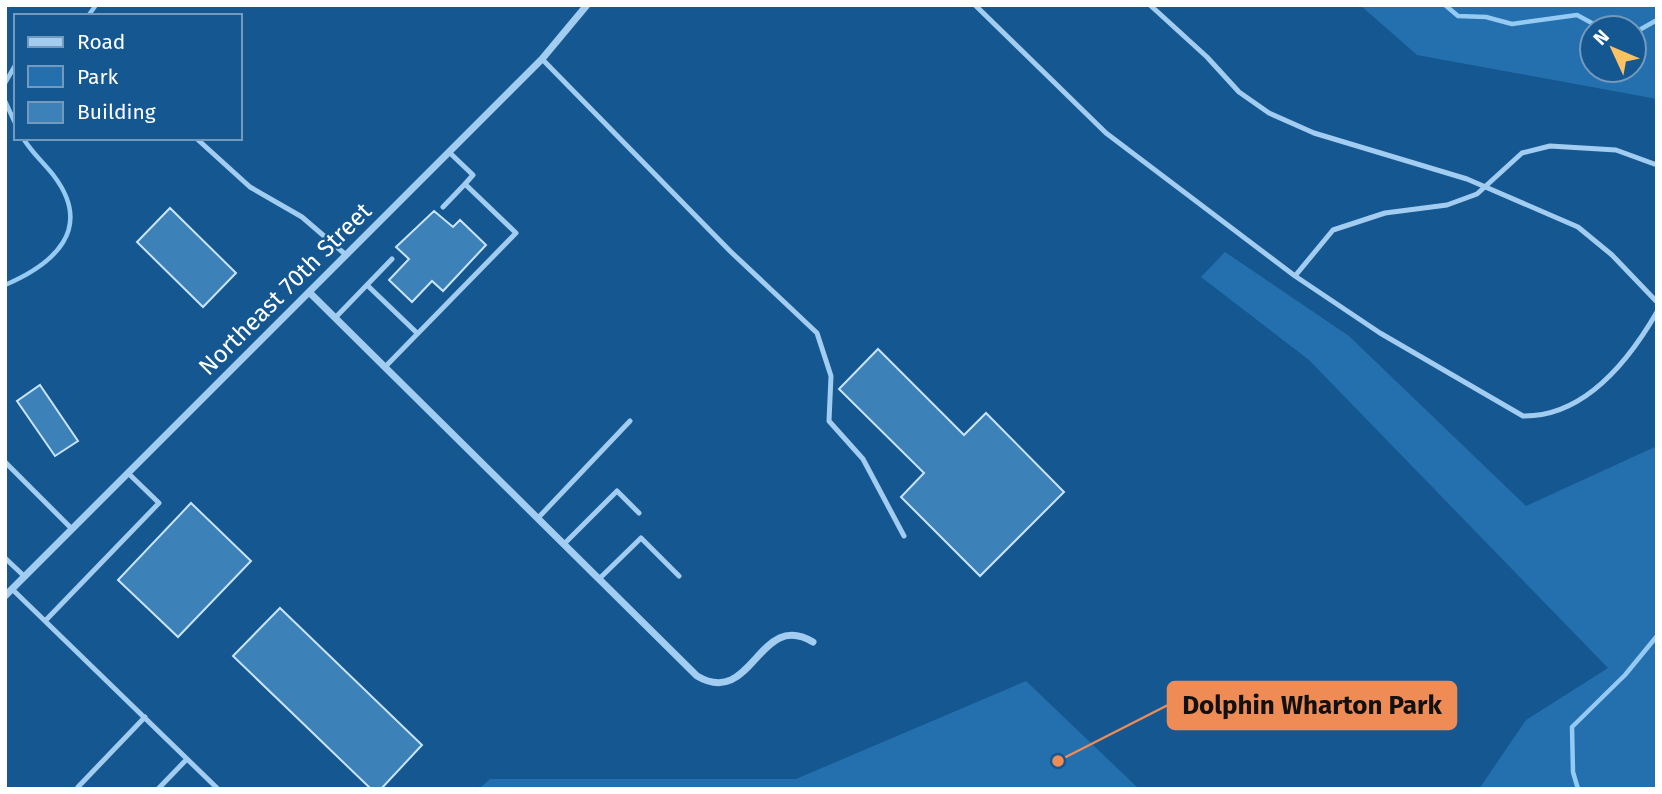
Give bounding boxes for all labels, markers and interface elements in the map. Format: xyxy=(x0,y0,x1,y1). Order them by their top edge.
legend xyxy=(14,14,242,140)
north arrow xyxy=(1578,14,1648,84)
text: N xyxy=(1588,25,1614,50)
text: Road xyxy=(77,29,125,55)
text: Park xyxy=(77,64,119,90)
text: Building xyxy=(77,99,156,125)
street label: Northeast 70th Street xyxy=(193,197,377,381)
callout: Dolphin Wharton Park xyxy=(1168,682,1456,729)
text: Dolphin Wharton Park xyxy=(1182,690,1443,721)

